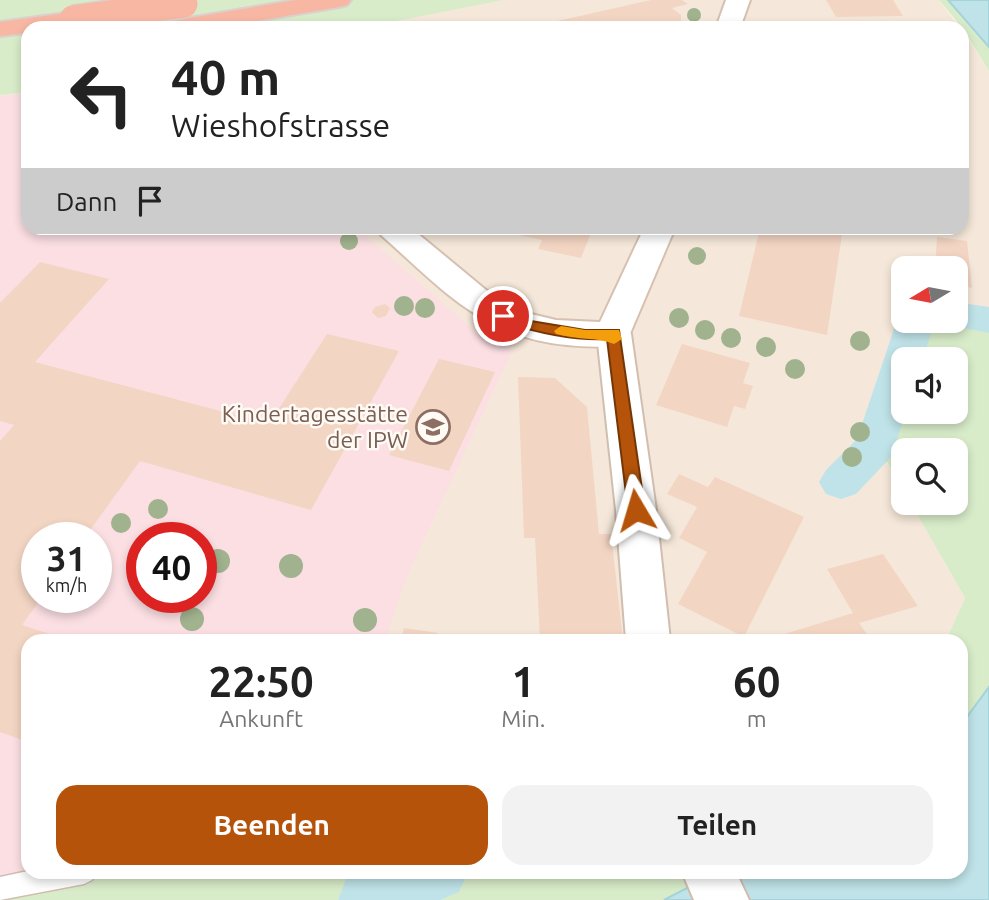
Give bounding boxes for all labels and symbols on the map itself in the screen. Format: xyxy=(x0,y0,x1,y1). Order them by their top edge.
north arrow xyxy=(891,256,968,332)
pin xyxy=(473,286,533,346)
place label: Kindertagesstätte der IPW xyxy=(222,401,408,452)
school or university icon: Kindertagesstätte der IPW xyxy=(414,408,452,446)
position arrow xyxy=(599,473,673,547)
speed limit sign: 40 xyxy=(126,522,217,613)

